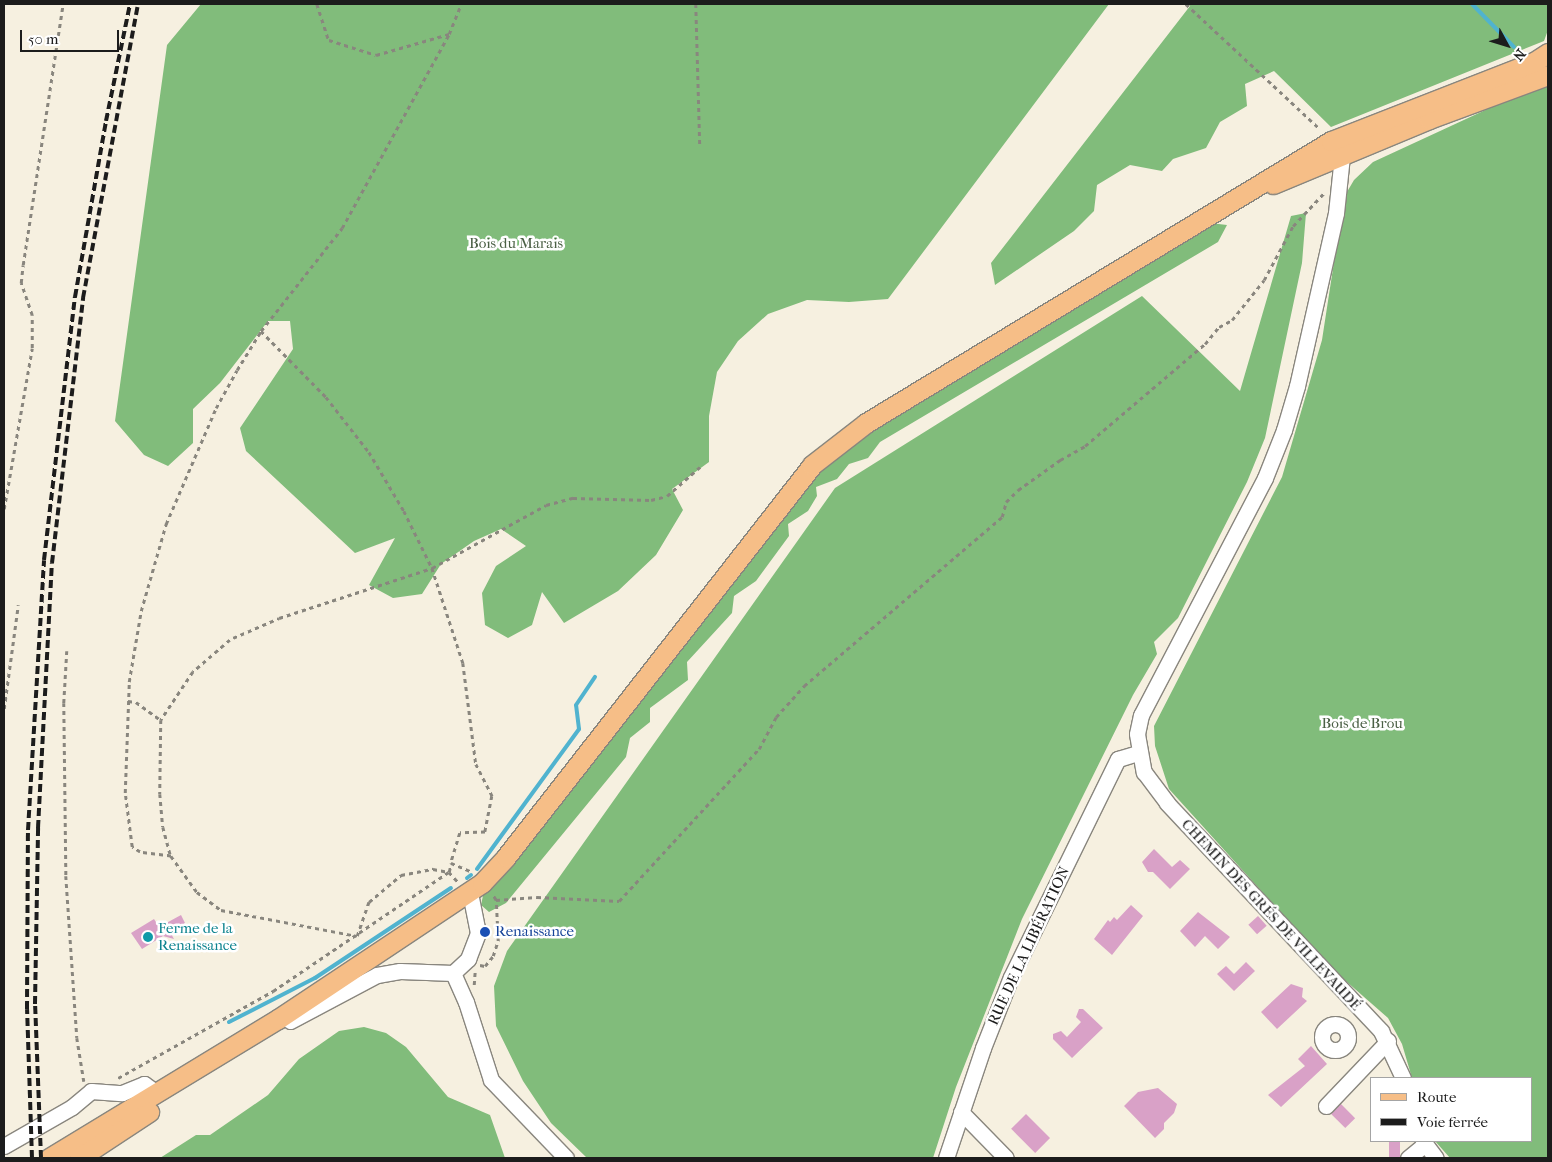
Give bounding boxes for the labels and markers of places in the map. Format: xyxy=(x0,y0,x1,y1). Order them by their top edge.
place label: Ferme de la Renaissance xyxy=(158,919,237,954)
place label: Renaissance xyxy=(495,923,574,941)
marker: Renaissance xyxy=(479,926,491,938)
marker: Ferme de la Renaissance xyxy=(142,931,154,943)

